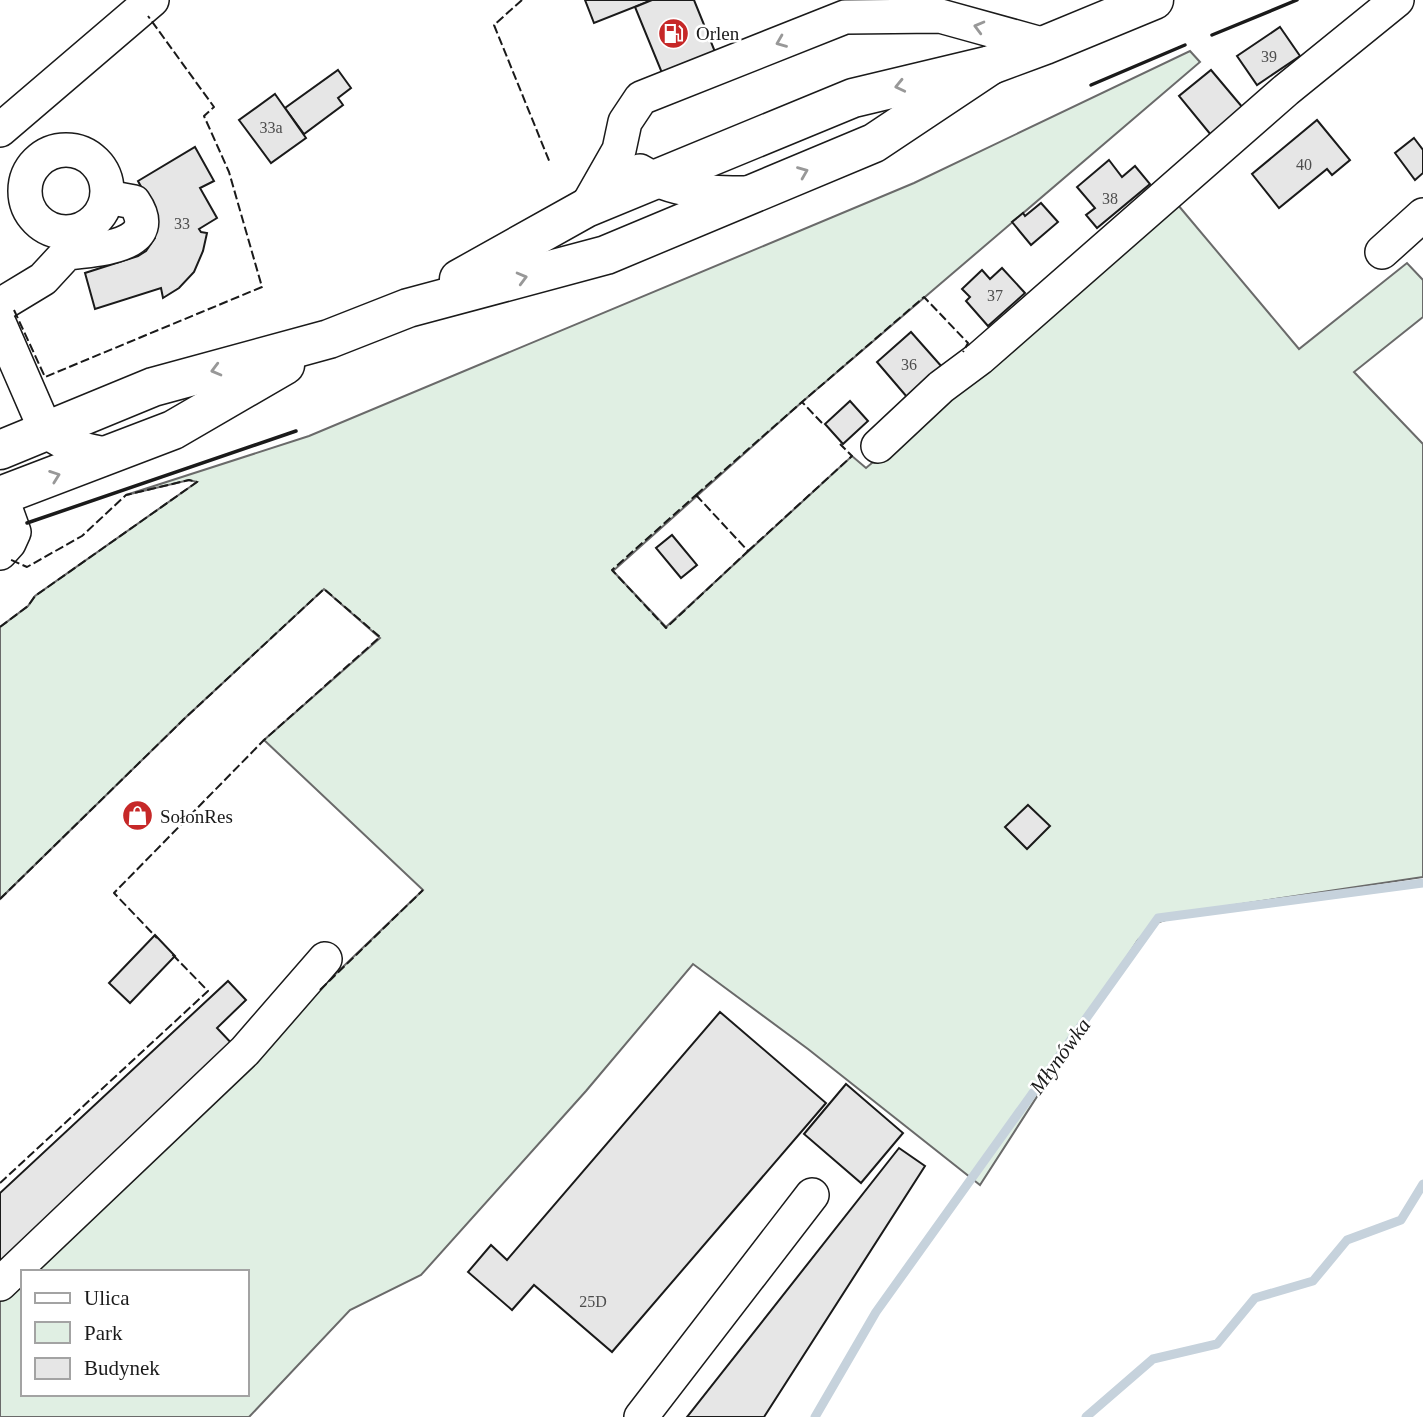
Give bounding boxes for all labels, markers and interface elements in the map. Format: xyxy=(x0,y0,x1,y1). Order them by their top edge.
fuel station icon: Orlen xyxy=(656,16,690,50)
one-way arrow xyxy=(973,21,985,35)
place label: Orlen xyxy=(696,23,740,44)
one-way arrow xyxy=(776,34,788,48)
house number: 39 xyxy=(1261,48,1277,65)
one-way arrow xyxy=(894,78,906,93)
house number: 33a xyxy=(259,119,283,136)
house number: 40 xyxy=(1296,156,1312,173)
one-way arrow xyxy=(795,166,808,180)
house number: 38 xyxy=(1102,190,1118,207)
house number: 33 xyxy=(174,215,190,232)
one-way arrow xyxy=(515,271,527,286)
house number: 37 xyxy=(987,287,1003,304)
house number: 36 xyxy=(901,356,917,373)
one-way arrow xyxy=(210,361,222,376)
one-way arrow xyxy=(49,470,61,484)
shop icon: SołonRes xyxy=(120,799,154,833)
place label: SołonRes xyxy=(160,806,233,827)
water label: Młynówka xyxy=(1024,1014,1095,1099)
legend xyxy=(21,1270,248,1396)
text: Ulica xyxy=(84,1286,130,1310)
house number: 25D xyxy=(579,1293,607,1310)
text: Park xyxy=(84,1321,123,1345)
text: Budynek xyxy=(84,1356,160,1380)

